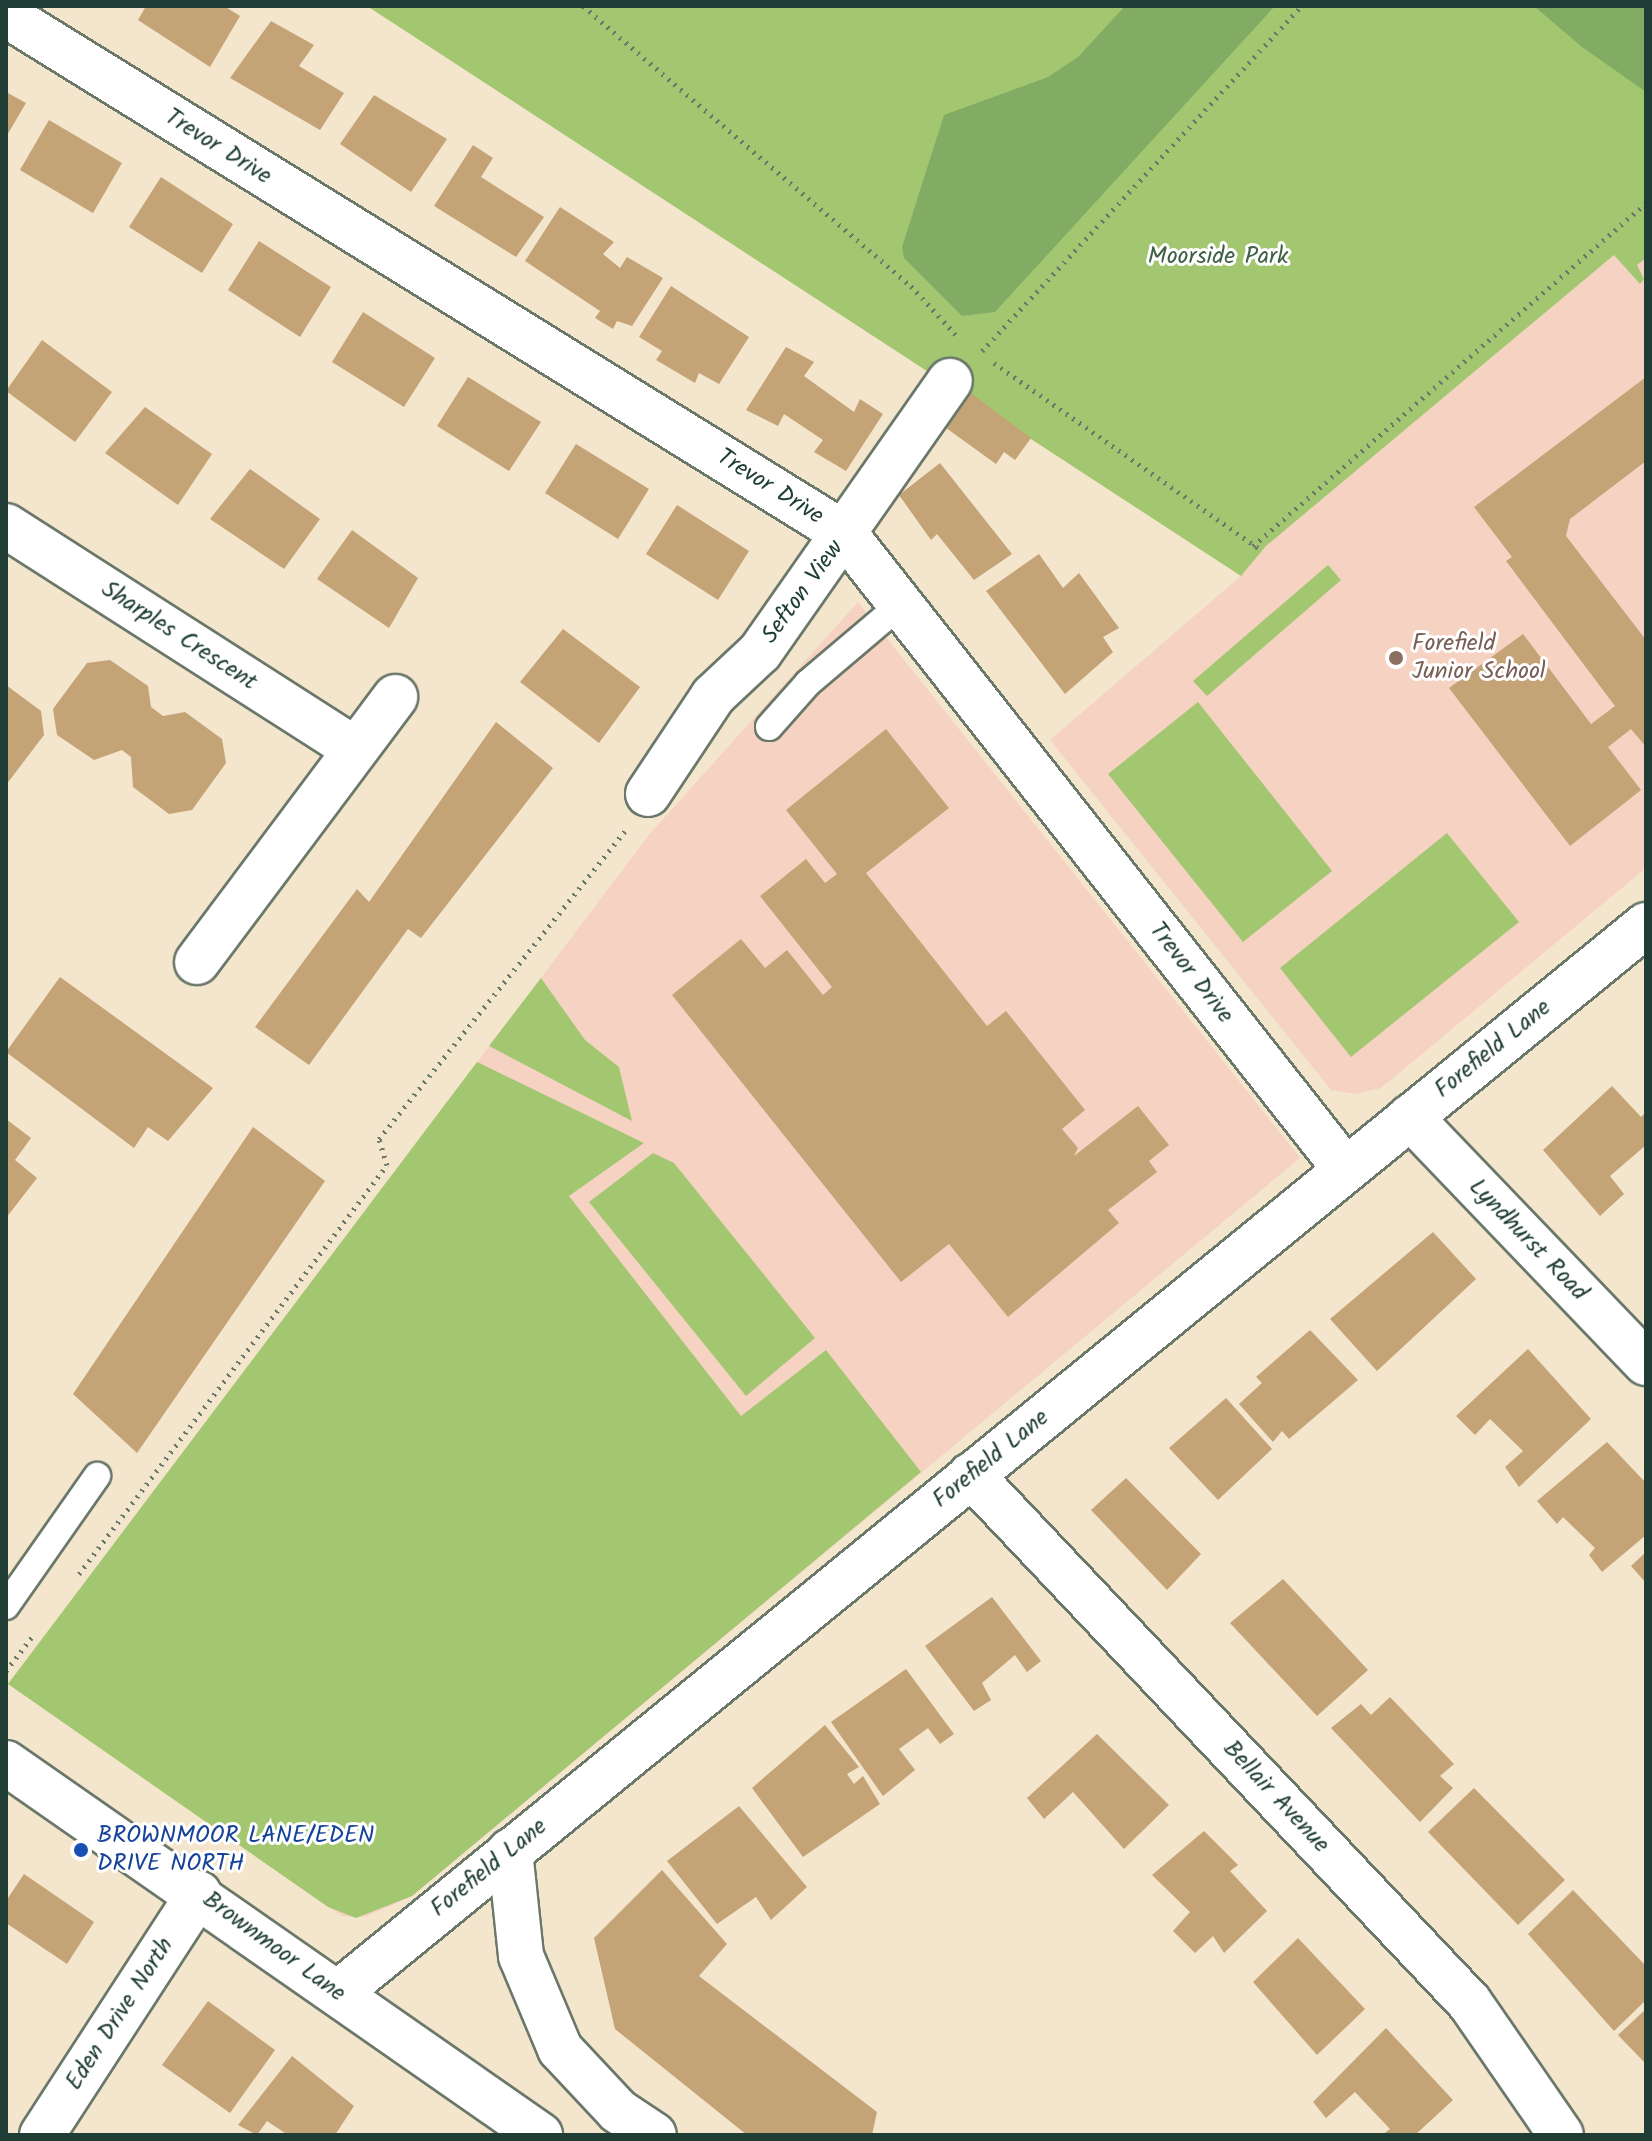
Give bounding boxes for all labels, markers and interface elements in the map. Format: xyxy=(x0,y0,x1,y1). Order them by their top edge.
street label: Trevor Drive xyxy=(159,103,277,191)
park label: Moorside Park xyxy=(1148,243,1288,271)
street label: Trevor Drive xyxy=(711,443,829,531)
street label: Sefton View xyxy=(756,535,850,649)
street label: Sharples Crescent xyxy=(96,575,262,697)
place label: Forefield Junior School xyxy=(1412,630,1546,686)
marker: Forefield Junior School xyxy=(1387,649,1405,667)
street label: Trevor Drive xyxy=(1143,917,1239,1029)
street label: Forefield Lane xyxy=(1429,993,1557,1105)
street label: Lyndhurst Road xyxy=(1463,1173,1593,1307)
street label: Forefield Lane xyxy=(927,1403,1055,1515)
street label: Bellair Avenue xyxy=(1217,1735,1335,1859)
street label: Forefield Lane xyxy=(425,1812,553,1924)
place label: BROWNMOOR LANE/EDEN DRIVE NORTH xyxy=(97,1822,374,1878)
marker: BROWNMOOR LANE/EDEN DRIVE NORTH xyxy=(72,1841,90,1859)
street label: Brownmoor Lane xyxy=(197,1886,351,2008)
street label: Eden Drive North xyxy=(60,1932,180,2096)

